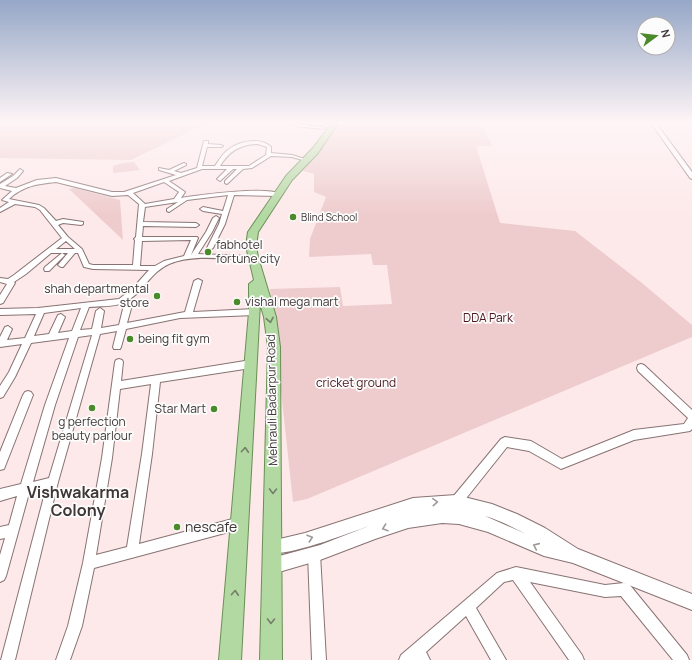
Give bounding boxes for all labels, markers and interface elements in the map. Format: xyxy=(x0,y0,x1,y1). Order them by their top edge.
north arrow xyxy=(636,16,676,56)
text: N xyxy=(658,28,674,39)
place label: Blind School xyxy=(301,210,357,224)
marker: Blind School xyxy=(288,212,298,222)
place label: fabhotel fortune city xyxy=(216,236,281,267)
marker: fabhotel fortune city xyxy=(203,247,213,257)
place label: shah departmental store xyxy=(44,280,149,311)
marker: shah departmental store xyxy=(152,291,162,301)
place label: vishal mega mart xyxy=(245,293,339,310)
marker: vishal mega mart xyxy=(232,297,242,307)
park label: DDA Park xyxy=(463,309,514,326)
one-way arrow xyxy=(265,316,274,323)
place label: being fit gym xyxy=(138,330,210,347)
marker: being fit gym xyxy=(125,334,135,344)
street label: Mehrauli Badarpur Road xyxy=(262,334,281,466)
park label: cricket ground xyxy=(316,374,396,391)
place label: Star Mart xyxy=(155,400,206,417)
marker: g perfection beauty parlour xyxy=(87,403,97,413)
marker: Star Mart xyxy=(209,404,219,414)
place label: g perfection beauty parlour xyxy=(52,413,133,444)
one-way arrow xyxy=(240,447,249,453)
district label: Vishwakarma Colony xyxy=(27,481,129,521)
one-way arrow xyxy=(269,488,277,494)
one-way arrow xyxy=(432,498,438,507)
place label: nescafe xyxy=(185,517,237,536)
marker: nescafe xyxy=(172,522,182,532)
one-way arrow xyxy=(382,524,389,532)
one-way arrow xyxy=(306,534,313,543)
one-way arrow xyxy=(532,543,540,551)
one-way arrow xyxy=(230,590,239,596)
one-way arrow xyxy=(267,618,275,624)

